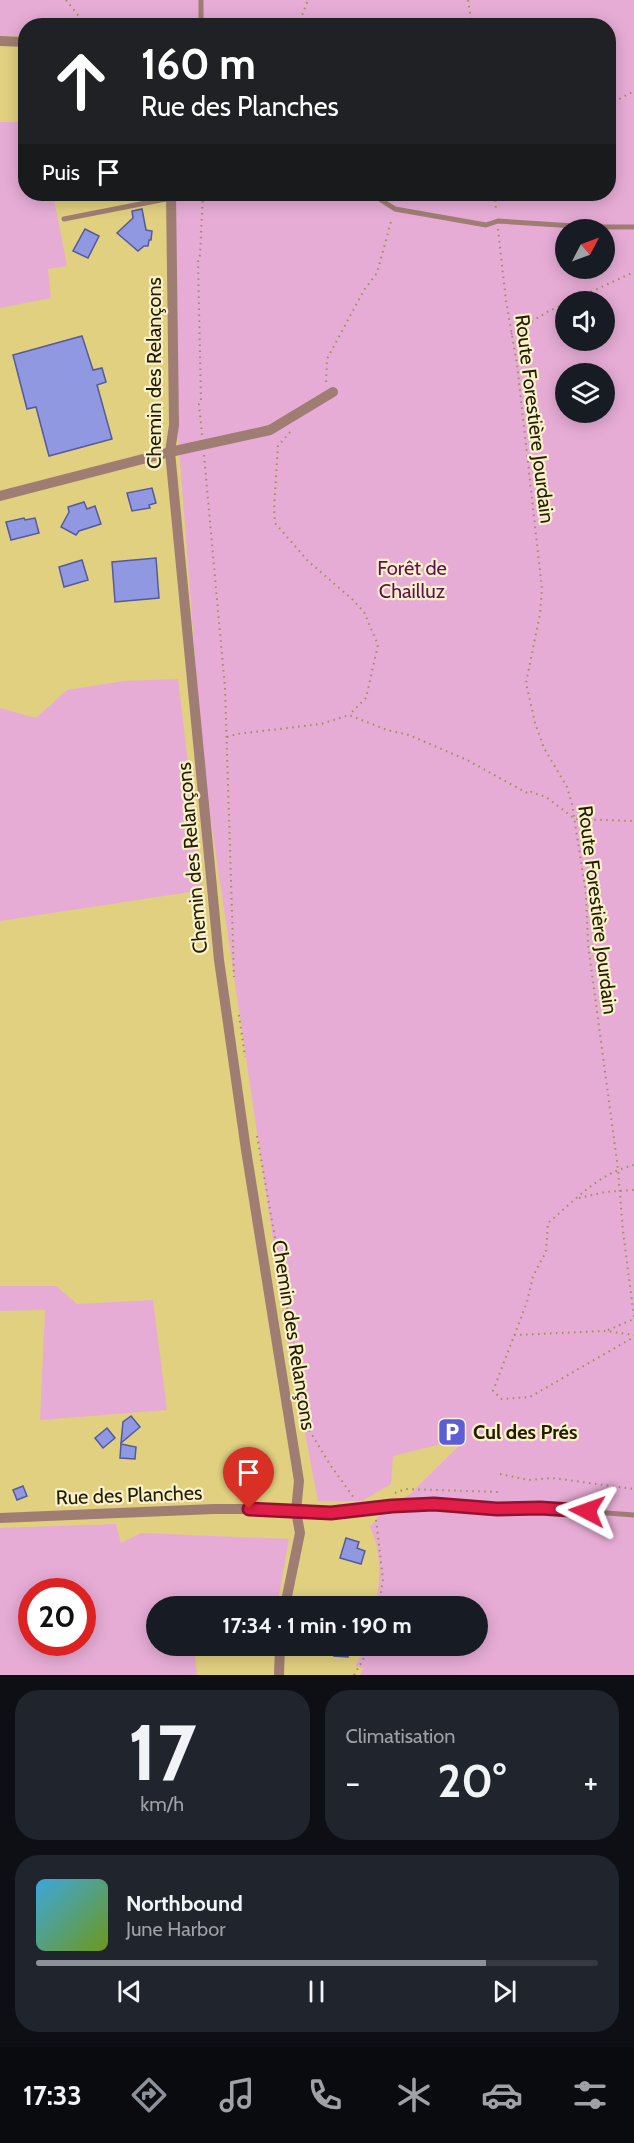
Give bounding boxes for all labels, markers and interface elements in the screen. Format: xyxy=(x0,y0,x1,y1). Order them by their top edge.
text: 160 m xyxy=(141,38,256,90)
icon: ahead xyxy=(42,42,120,120)
text: Rue des Planches xyxy=(141,90,339,123)
icon: arrive xyxy=(92,156,125,189)
text: Puis xyxy=(42,159,80,186)
north arrow xyxy=(555,219,615,279)
map controls xyxy=(555,219,615,423)
street label: Chemin des Relançons xyxy=(142,277,166,469)
button: sound xyxy=(555,291,615,351)
street label: Route Forestière Jourdain xyxy=(510,313,560,525)
button: layers xyxy=(555,363,615,423)
park label: Forêt de Chailluz xyxy=(377,556,447,603)
street label: Chemin des Relançons xyxy=(172,761,212,955)
street label: Route Forestière Jourdain xyxy=(573,804,623,1016)
street label: Chemin des Relançons xyxy=(267,1238,321,1432)
parking icon: Cul des Prés xyxy=(436,1416,468,1448)
place label: Cul des Prés xyxy=(473,1420,577,1444)
pin xyxy=(223,1447,274,1509)
icon: arrive xyxy=(232,1456,265,1489)
position arrow xyxy=(555,1479,619,1543)
street label: Rue des Planches xyxy=(55,1480,203,1510)
speed limit sign: 20 xyxy=(18,1578,96,1656)
text: 17:34 · 1 min · 190 m xyxy=(222,1612,412,1639)
text: 17 xyxy=(128,1705,197,1800)
text: Climatisation xyxy=(346,1724,456,1748)
text: 20° xyxy=(437,1754,506,1808)
text: − xyxy=(346,1762,360,1802)
text: + xyxy=(583,1762,598,1802)
text: km/h xyxy=(140,1792,184,1816)
text: Northbound xyxy=(126,1890,243,1917)
text: June Harbor xyxy=(126,1917,226,1941)
icon: previous xyxy=(113,1975,146,2008)
icon: pause xyxy=(300,1975,333,2008)
icon: next xyxy=(488,1975,521,2008)
icon: directions xyxy=(128,2074,170,2116)
icon: music xyxy=(216,2074,258,2116)
icon: phone xyxy=(304,2074,346,2116)
icon: climate xyxy=(393,2074,435,2116)
icon: car xyxy=(481,2074,523,2116)
icon: filters xyxy=(569,2074,611,2116)
text: 17:33 xyxy=(23,2079,82,2112)

